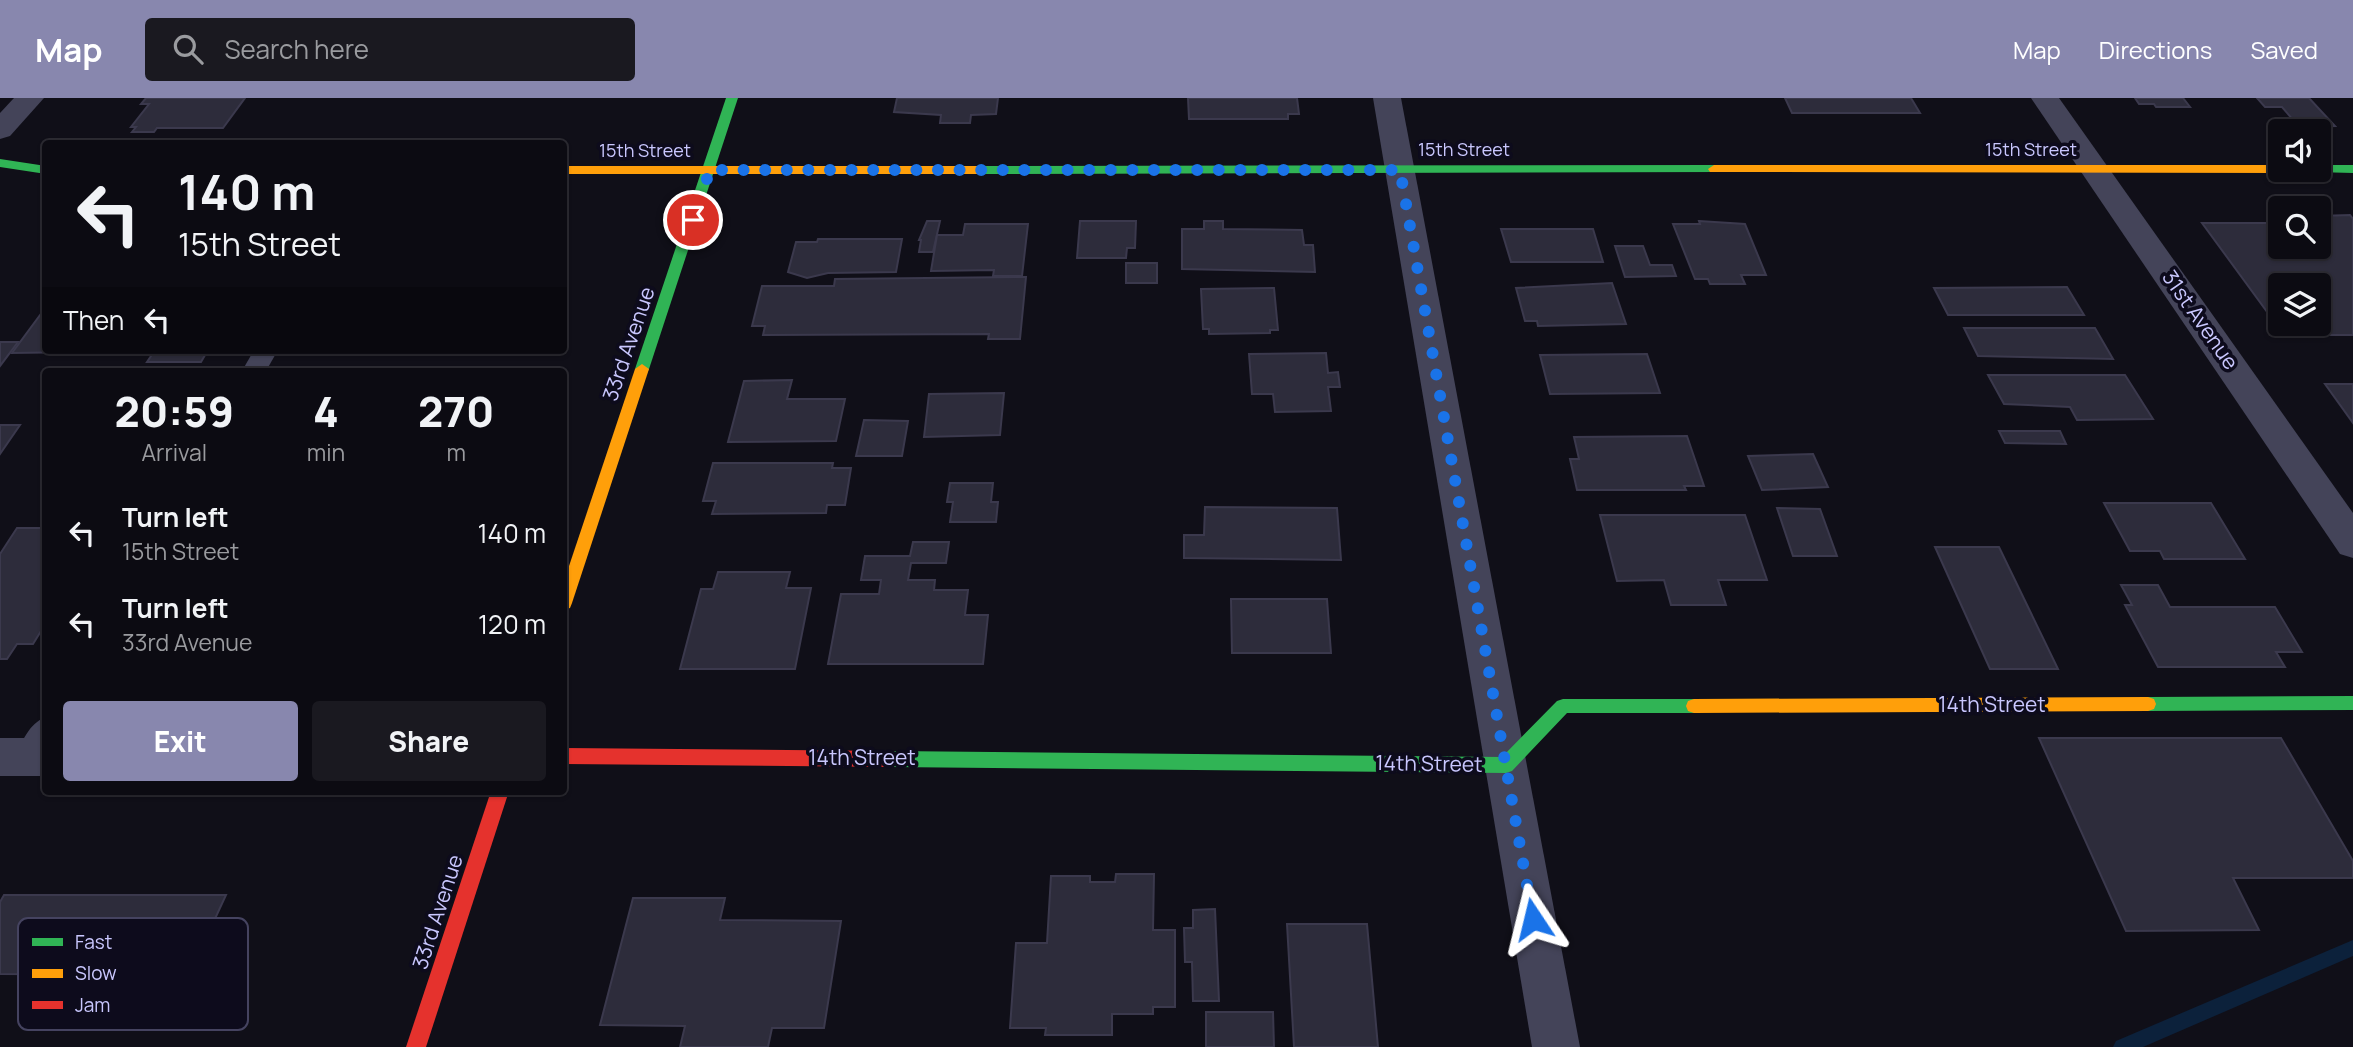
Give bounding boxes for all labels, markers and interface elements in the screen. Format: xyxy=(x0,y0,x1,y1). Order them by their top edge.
search box xyxy=(145,18,635,81)
text: Map xyxy=(35,27,103,72)
icon: search xyxy=(169,30,207,68)
text: Search here xyxy=(225,31,369,67)
text: Map xyxy=(2013,33,2061,66)
text: Directions xyxy=(2099,33,2212,66)
text: Saved xyxy=(2250,33,2318,66)
map controls xyxy=(2268,119,2331,336)
button: sound xyxy=(2268,119,2331,182)
street label: 15th Street xyxy=(1418,137,1510,161)
street label: 15th Street xyxy=(1985,137,2077,161)
street label: 15th Street xyxy=(599,138,691,162)
text: 140 m xyxy=(178,158,315,225)
icon: left xyxy=(63,168,154,259)
pin xyxy=(663,190,723,250)
button: search xyxy=(2268,196,2331,259)
icon: arrive xyxy=(674,201,712,239)
text: 15th Street xyxy=(178,222,341,266)
street label: 31st Avenue xyxy=(2156,264,2245,375)
button: layers xyxy=(2268,273,2331,336)
street label: 33rd Avenue xyxy=(595,283,661,405)
icon: left xyxy=(138,301,176,339)
text: Then xyxy=(63,302,124,338)
text: 20:59 xyxy=(115,382,234,440)
text: 4 xyxy=(313,382,339,440)
text: 270 xyxy=(418,382,494,440)
text: Arrival xyxy=(142,436,207,468)
text: min xyxy=(307,436,345,468)
text: m xyxy=(446,436,466,468)
text: Turn left xyxy=(122,499,229,535)
icon: left xyxy=(63,514,101,552)
text: 140 m xyxy=(477,515,546,551)
text: 15th Street xyxy=(122,535,239,567)
text: Turn left xyxy=(122,590,229,626)
icon: left xyxy=(63,605,101,643)
text: 120 m xyxy=(478,606,546,642)
text: 33rd Avenue xyxy=(122,626,252,658)
street label: 14th Street xyxy=(1938,690,2046,718)
button: Exit xyxy=(63,701,298,781)
button: Share xyxy=(312,701,546,781)
street label: 14th Street xyxy=(808,743,916,771)
street label: 14th Street xyxy=(1375,748,1483,778)
street label: 33rd Avenue xyxy=(405,851,469,973)
position arrow xyxy=(1496,882,1570,956)
legend xyxy=(18,918,248,1030)
text: Fast xyxy=(75,929,112,955)
text: Slow xyxy=(75,960,117,986)
text: Jam xyxy=(75,992,110,1018)

